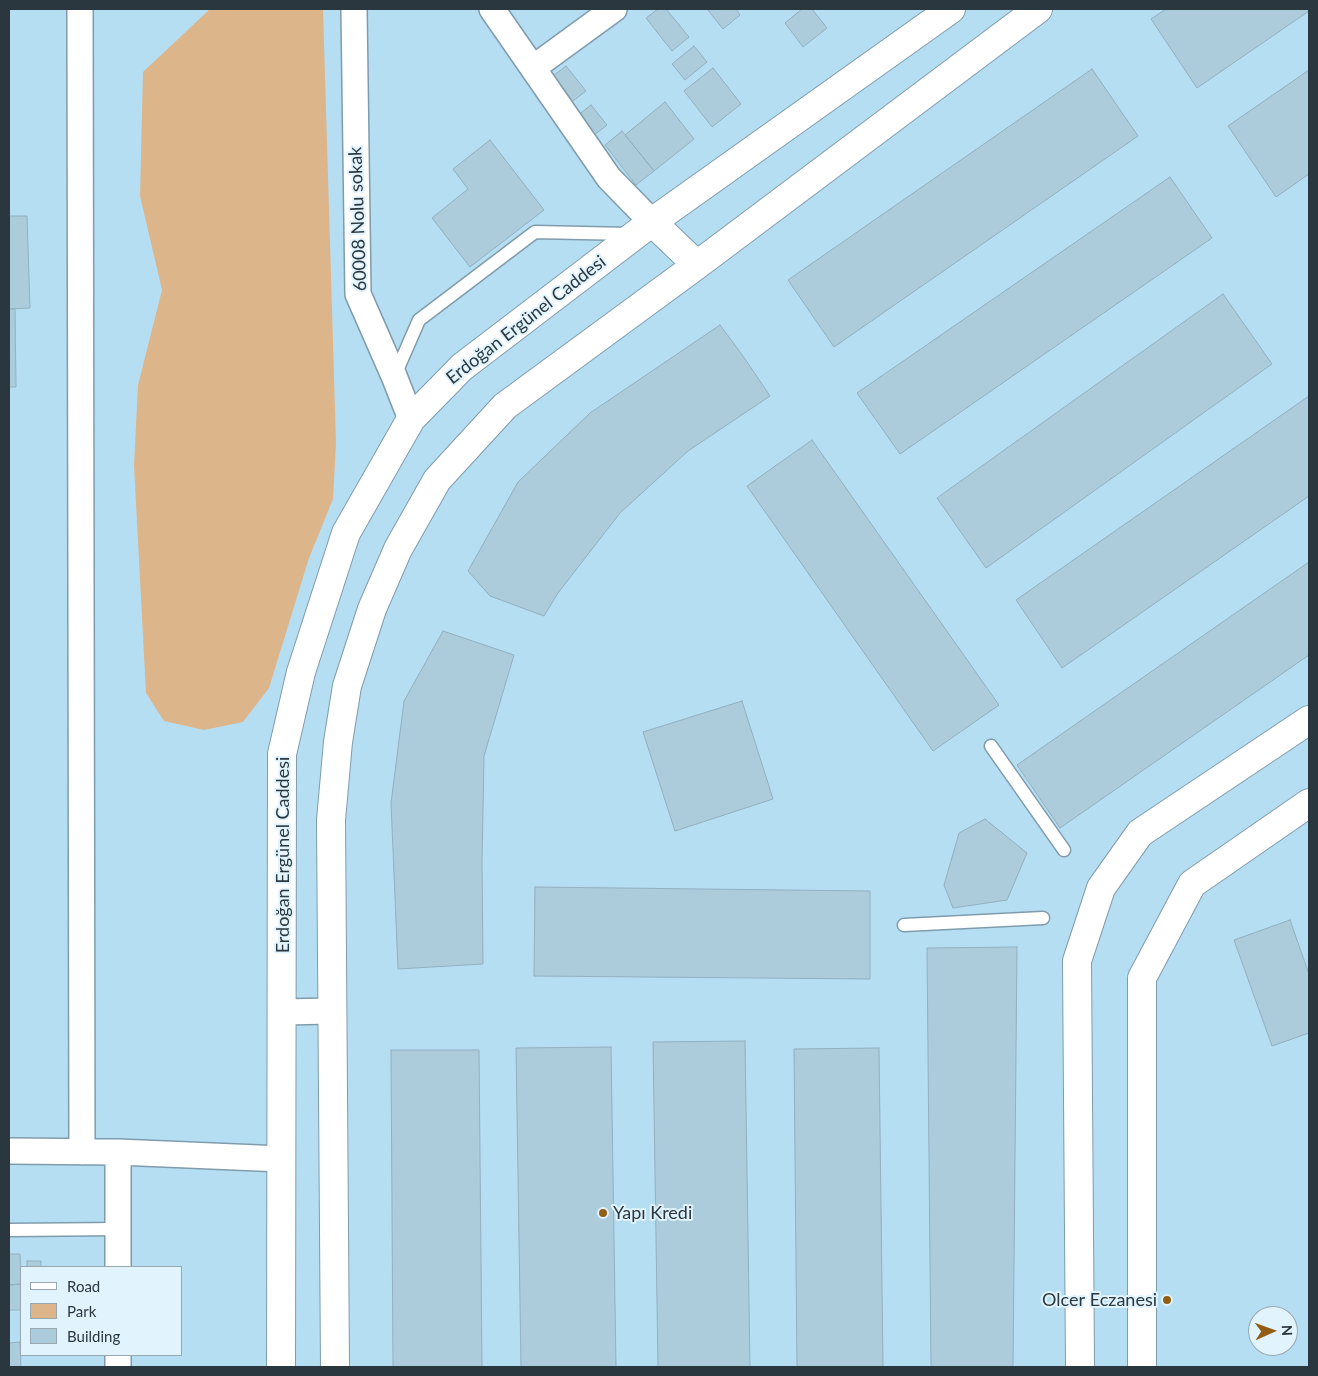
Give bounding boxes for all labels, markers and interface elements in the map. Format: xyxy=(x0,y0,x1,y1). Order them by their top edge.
street label: 60008 Nolu sokak xyxy=(345,146,371,292)
street label: Erdoğan Ergünel Caddesi xyxy=(442,251,610,389)
street label: Erdoğan Ergünel Caddesi xyxy=(272,757,294,953)
place label: Yapı Kredi xyxy=(613,1202,692,1224)
marker: Yapı Kredi xyxy=(597,1207,609,1219)
legend xyxy=(20,1266,182,1356)
text: Road xyxy=(67,1277,100,1295)
place label: Olcer Eczanesi xyxy=(1042,1289,1157,1311)
marker: Olcer Eczanesi xyxy=(1161,1294,1173,1306)
text: Park xyxy=(67,1302,96,1320)
north arrow xyxy=(1248,1306,1298,1356)
text: N xyxy=(1279,1325,1296,1336)
text: Building xyxy=(67,1327,120,1345)

